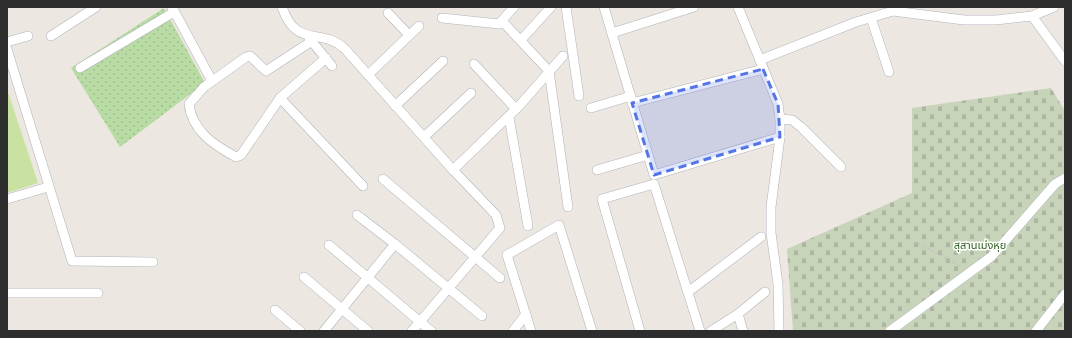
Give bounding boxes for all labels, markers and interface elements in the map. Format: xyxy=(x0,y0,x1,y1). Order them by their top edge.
park label: สุสานเม่งหุย xyxy=(954,238,1006,252)

